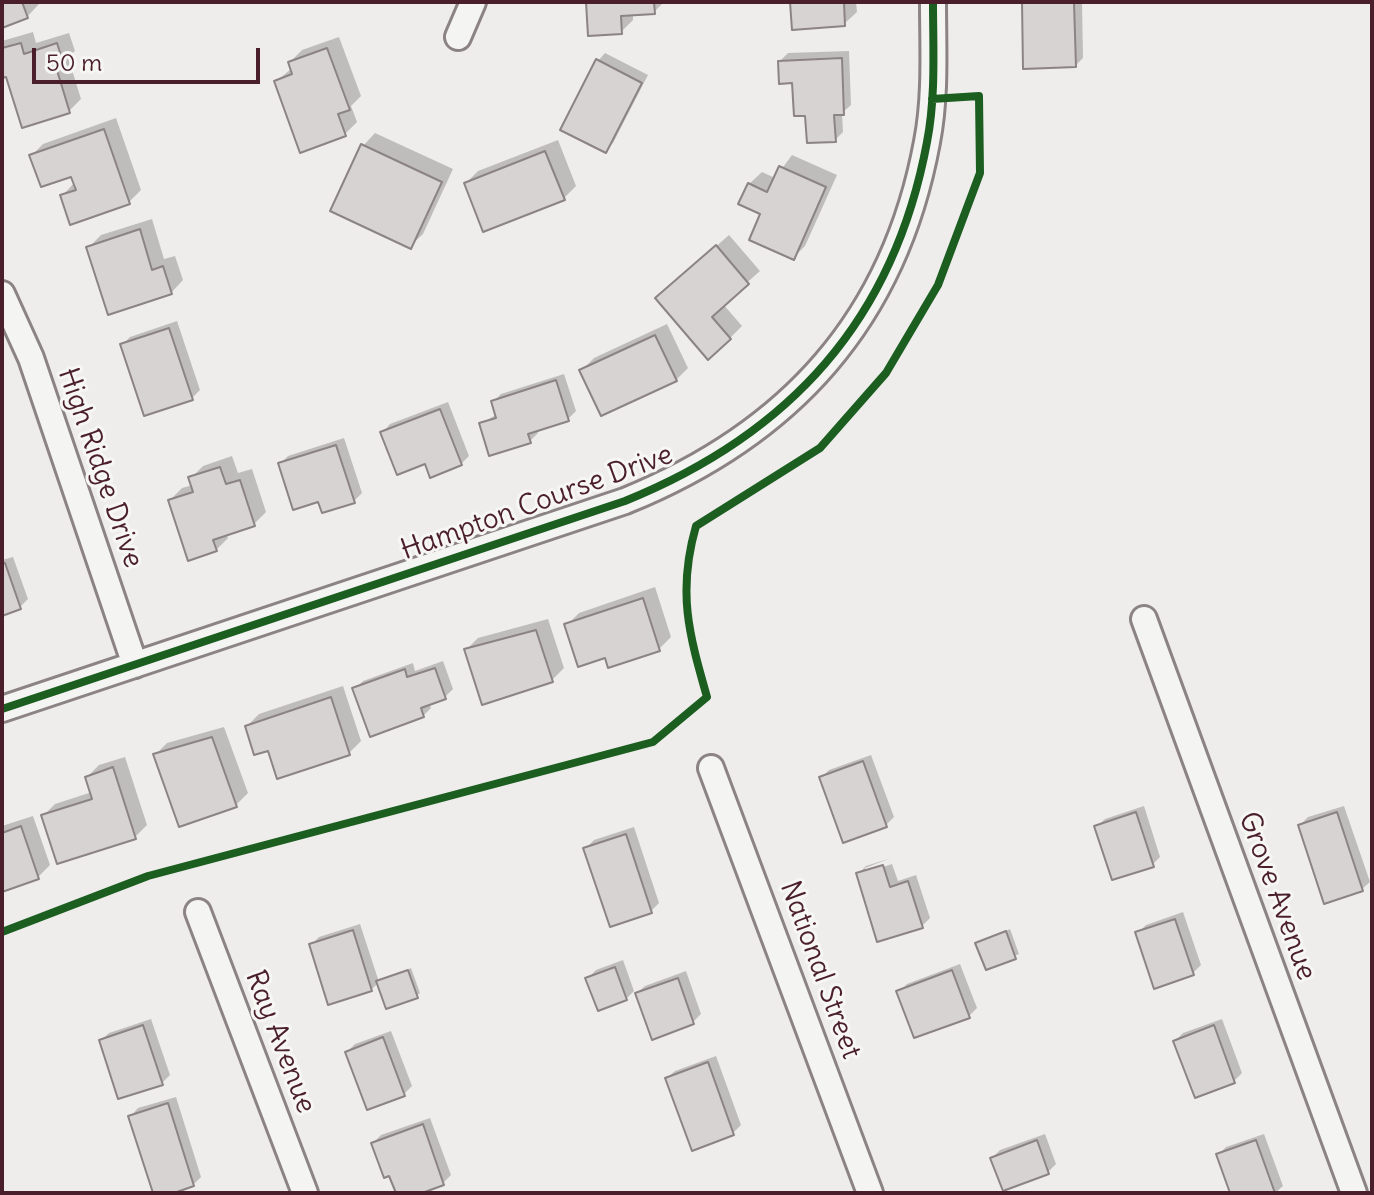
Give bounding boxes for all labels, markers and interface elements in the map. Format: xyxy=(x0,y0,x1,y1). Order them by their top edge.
scale bar xyxy=(36,32,264,82)
text: 50 m xyxy=(46,47,102,77)
street label: High Ridge Drive xyxy=(50,364,150,572)
street label: Hampton Course Drive xyxy=(396,438,678,568)
street label: Grove Avenue xyxy=(1231,807,1323,985)
street label: National Street xyxy=(772,877,868,1063)
street label: Ray Avenue xyxy=(237,966,323,1118)

